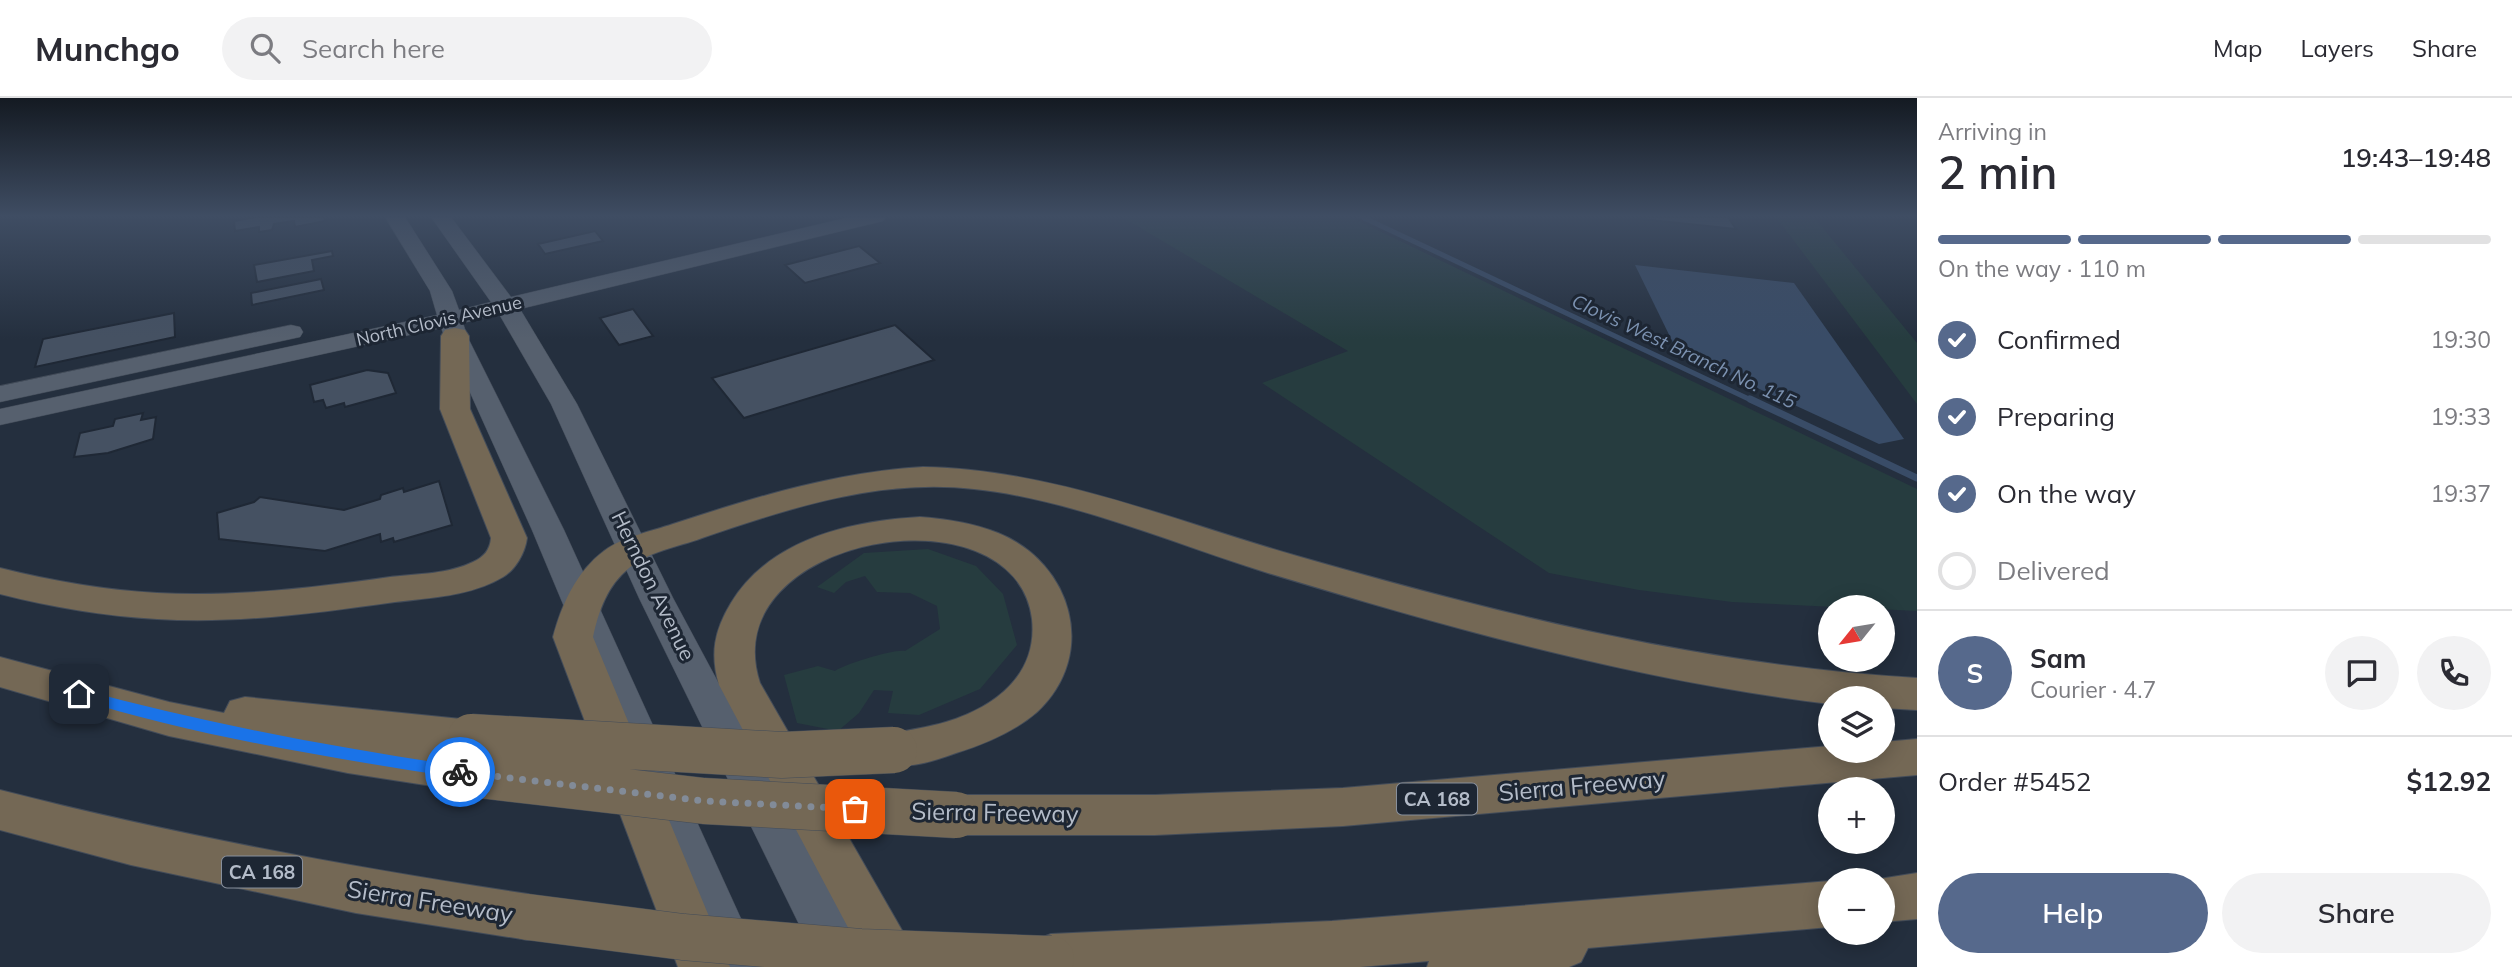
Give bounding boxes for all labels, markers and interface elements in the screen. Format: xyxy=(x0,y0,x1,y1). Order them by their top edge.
search box xyxy=(222,17,712,80)
text: Munchgo xyxy=(35,28,180,69)
icon: search xyxy=(246,29,284,67)
text: Search here xyxy=(302,32,445,65)
text: Map xyxy=(2213,33,2262,63)
text: Layers xyxy=(2300,33,2374,63)
text: Share xyxy=(2412,33,2477,63)
text: Arriving in xyxy=(1938,117,2047,146)
text: 19:43–19:48 xyxy=(2341,141,2491,174)
text: 2 min xyxy=(1938,143,2057,201)
text: On the way · 110 m xyxy=(1938,254,2146,283)
water label: Clovis West Branch No. 115 xyxy=(1568,288,1800,414)
street label: North Clovis Avenue xyxy=(354,290,524,351)
icon: check xyxy=(1938,321,1976,359)
text: Confirmed xyxy=(1997,323,2121,356)
text: 19:30 xyxy=(2431,325,2491,354)
icon: check xyxy=(1938,398,1976,436)
text: Preparing xyxy=(1997,400,2115,433)
text: 19:33 xyxy=(2431,402,2491,431)
icon: check xyxy=(1938,475,1976,513)
text: On the way xyxy=(1997,477,2136,510)
text: 19:37 xyxy=(2431,479,2491,508)
street label: Herndon Avenue xyxy=(606,507,701,664)
text: Delivered xyxy=(1997,554,2110,587)
north arrow xyxy=(1818,595,1895,672)
map controls xyxy=(1818,595,1895,945)
button: chat xyxy=(2325,636,2399,710)
button: phone xyxy=(2417,636,2491,710)
text: Sam xyxy=(2030,642,2086,675)
text: S xyxy=(1967,657,1983,690)
pin xyxy=(49,664,109,724)
icon: home xyxy=(60,675,98,713)
text: Courier · 4.7 xyxy=(2030,675,2156,704)
button: layers xyxy=(1818,686,1895,763)
courier xyxy=(425,737,495,807)
icon: bike xyxy=(441,753,479,791)
street label: Sierra Freeway xyxy=(1497,763,1667,807)
text: Order #5452 xyxy=(1938,765,2091,798)
text: $12.92 xyxy=(2407,765,2491,798)
button: + xyxy=(1818,777,1895,854)
pin xyxy=(825,779,885,839)
road number: CA 168 xyxy=(1397,784,1477,814)
icon: bag xyxy=(836,790,874,828)
street label: Sierra Freeway xyxy=(911,796,1079,828)
road number: CA 168 xyxy=(222,856,302,888)
button: − xyxy=(1818,868,1895,945)
street label: Sierra Freeway xyxy=(345,873,515,929)
button: Help xyxy=(1938,873,2208,953)
button: Share xyxy=(2222,873,2491,953)

